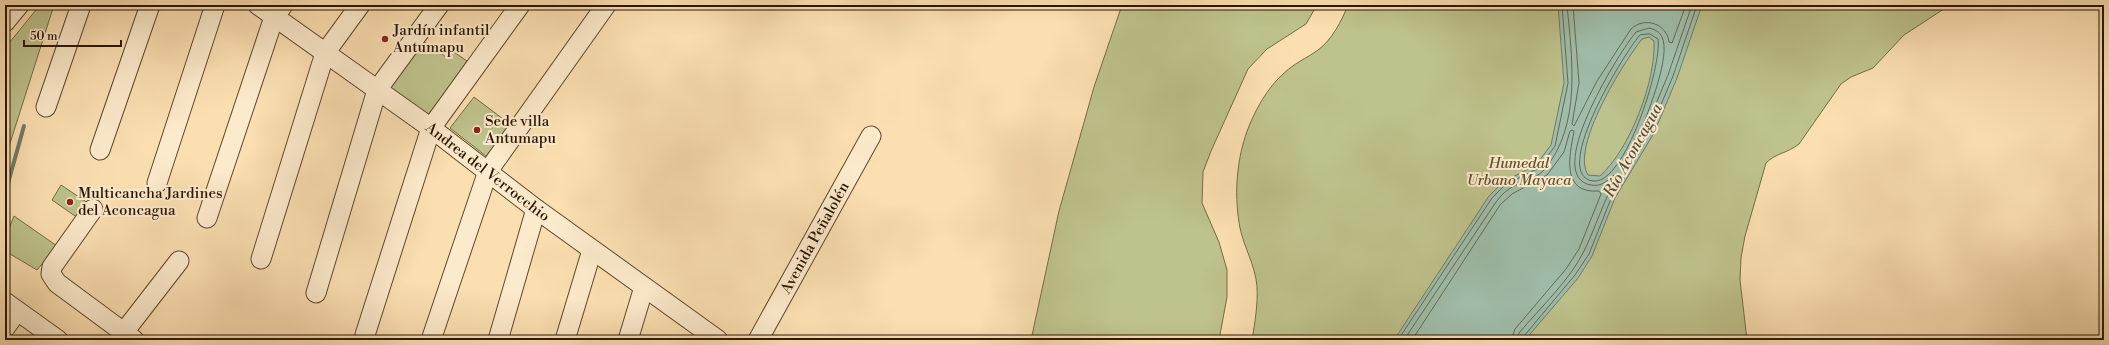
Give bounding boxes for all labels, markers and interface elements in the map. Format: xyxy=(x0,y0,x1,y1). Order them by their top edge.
place label: Jardín infantil Antumapu xyxy=(392,21,490,57)
scale bar xyxy=(24,22,121,48)
text: 50 m xyxy=(30,29,58,44)
marker: Jardín infantil Antumapu xyxy=(380,34,390,44)
water label: Río Aconcagua xyxy=(1598,100,1667,202)
place label: Sede villa Antumapu xyxy=(484,112,556,148)
street label: Andrea del Verrocchio xyxy=(421,118,554,226)
marker: Sede villa Antumapu xyxy=(472,125,482,135)
park label: Humedal Urbano Mayaca xyxy=(1467,154,1572,190)
street label: Avenida Peñalolén xyxy=(776,179,854,298)
place label: Multicancha Jardines del Aconcagua xyxy=(78,184,223,220)
marker: Multicancha Jardines del Aconcagua xyxy=(65,197,75,207)

